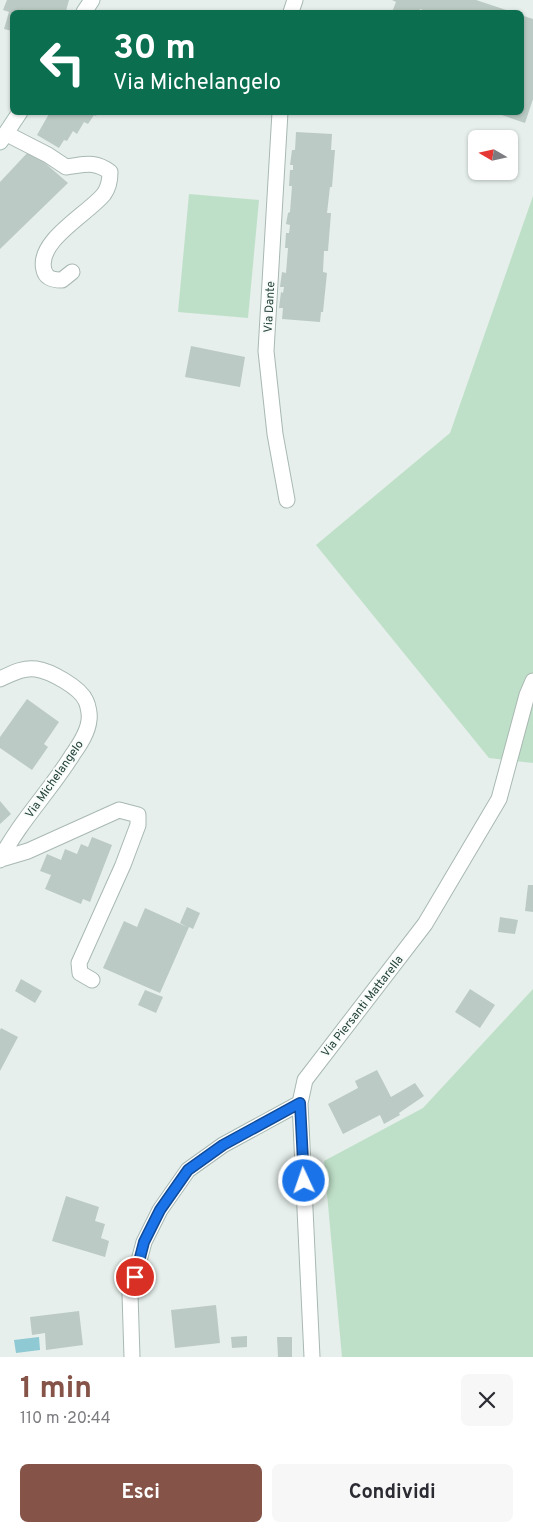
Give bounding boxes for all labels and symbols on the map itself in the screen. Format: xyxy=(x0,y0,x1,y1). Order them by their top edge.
north arrow xyxy=(468,130,518,180)
street label: Via Dante xyxy=(261,281,279,333)
street label: Via Michelangelo xyxy=(22,737,88,822)
street label: Via Piersanti Mattarella xyxy=(318,953,407,1061)
position arrow xyxy=(277,1154,329,1206)
pin xyxy=(114,1256,156,1298)

